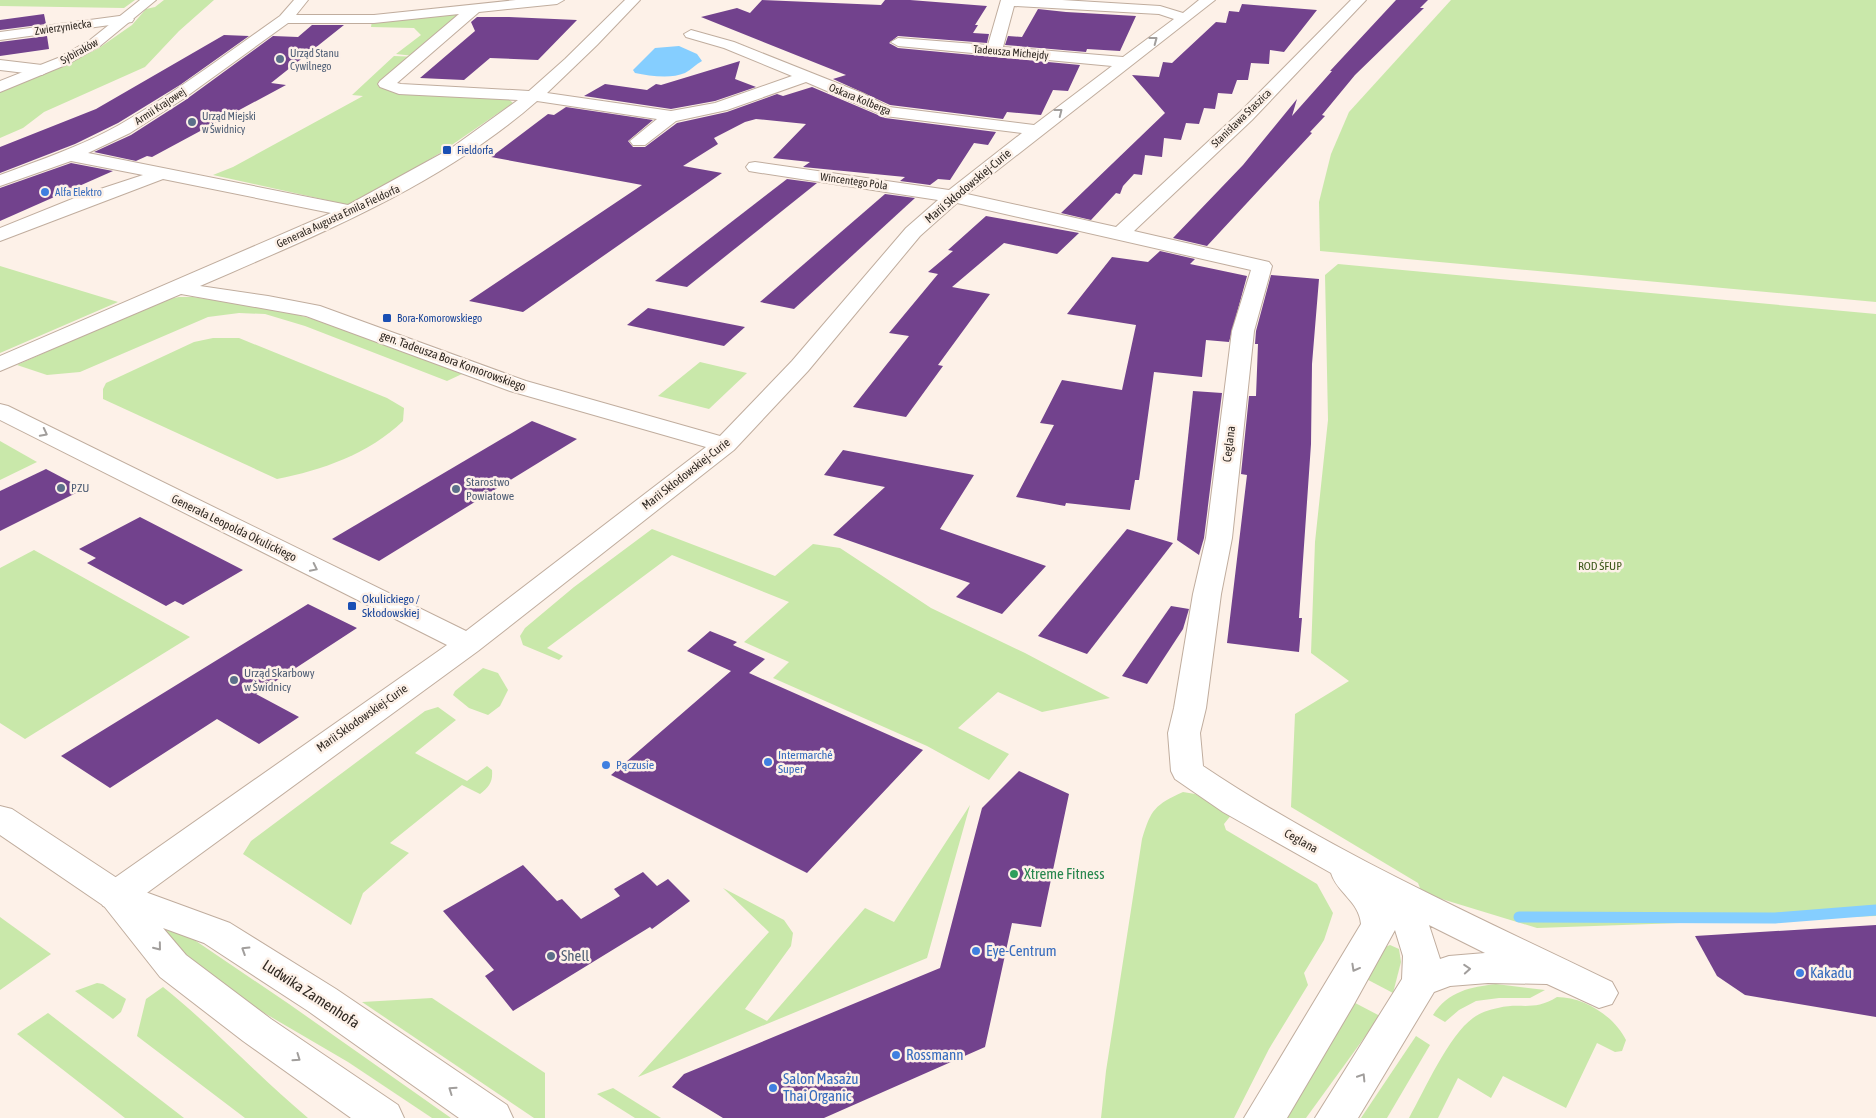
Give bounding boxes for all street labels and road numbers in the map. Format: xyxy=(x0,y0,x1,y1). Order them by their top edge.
street label: Zwierzyniecka xyxy=(34,17,92,37)
street label: Sybiraków xyxy=(58,36,100,66)
street label: Tadeusza Michejdy xyxy=(973,43,1050,61)
street label: Oskara Kolberga xyxy=(827,81,893,117)
street label: Armii Krajowej xyxy=(132,85,188,127)
street label: Stanisława Staszica xyxy=(1209,87,1273,149)
street label: Marii Skłodowskiej-Curie xyxy=(922,146,1014,226)
street label: Wincentego Pola xyxy=(820,170,888,192)
street label: Generała Augusta Emila Fieldorfa xyxy=(275,182,401,250)
street label: gen. Tadeusza Bora Komorowskiego xyxy=(378,328,528,394)
street label: Ceglana xyxy=(1220,425,1238,463)
street label: Marii Skłodowskiej-Curie xyxy=(639,435,733,513)
street label: Generała Leopolda Okulickiego xyxy=(169,492,299,565)
street label: Marii Skłodowskiej-Curie xyxy=(314,681,410,755)
street label: Ceglana xyxy=(1282,826,1320,856)
street label: Ludwika Zamenhofa xyxy=(260,956,363,1031)

